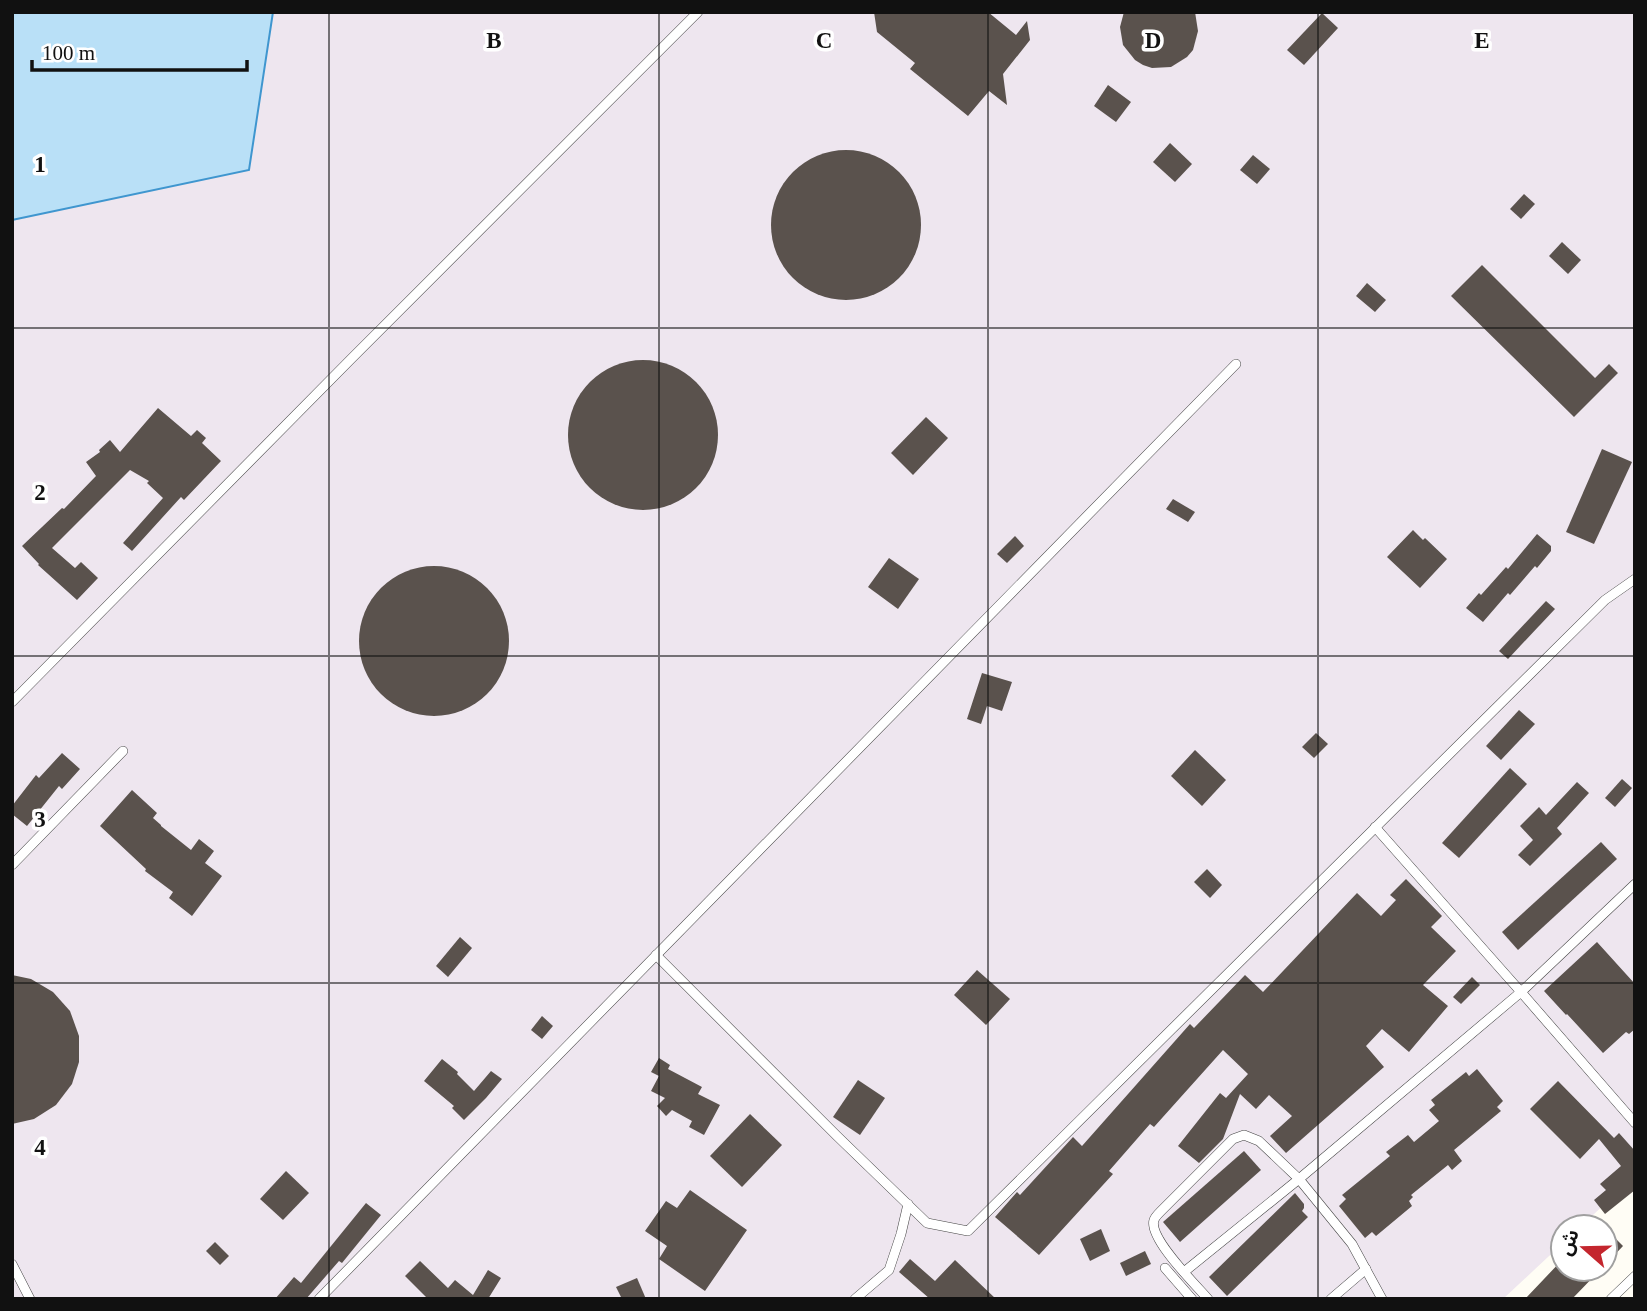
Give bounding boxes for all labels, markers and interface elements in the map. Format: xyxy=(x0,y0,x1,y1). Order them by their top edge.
scale bar xyxy=(32,28,247,72)
text: B xyxy=(486,28,502,53)
text: C xyxy=(816,28,832,53)
text: D xyxy=(1145,28,1161,53)
text: E xyxy=(1474,28,1490,53)
text: 100 m xyxy=(42,41,95,65)
text: 1 xyxy=(34,152,46,177)
text: 2 xyxy=(34,480,46,505)
text: 3 xyxy=(34,807,46,832)
text: 4 xyxy=(34,1135,46,1160)
north arrow xyxy=(1549,1213,1619,1283)
text: ش xyxy=(1554,1227,1583,1258)

